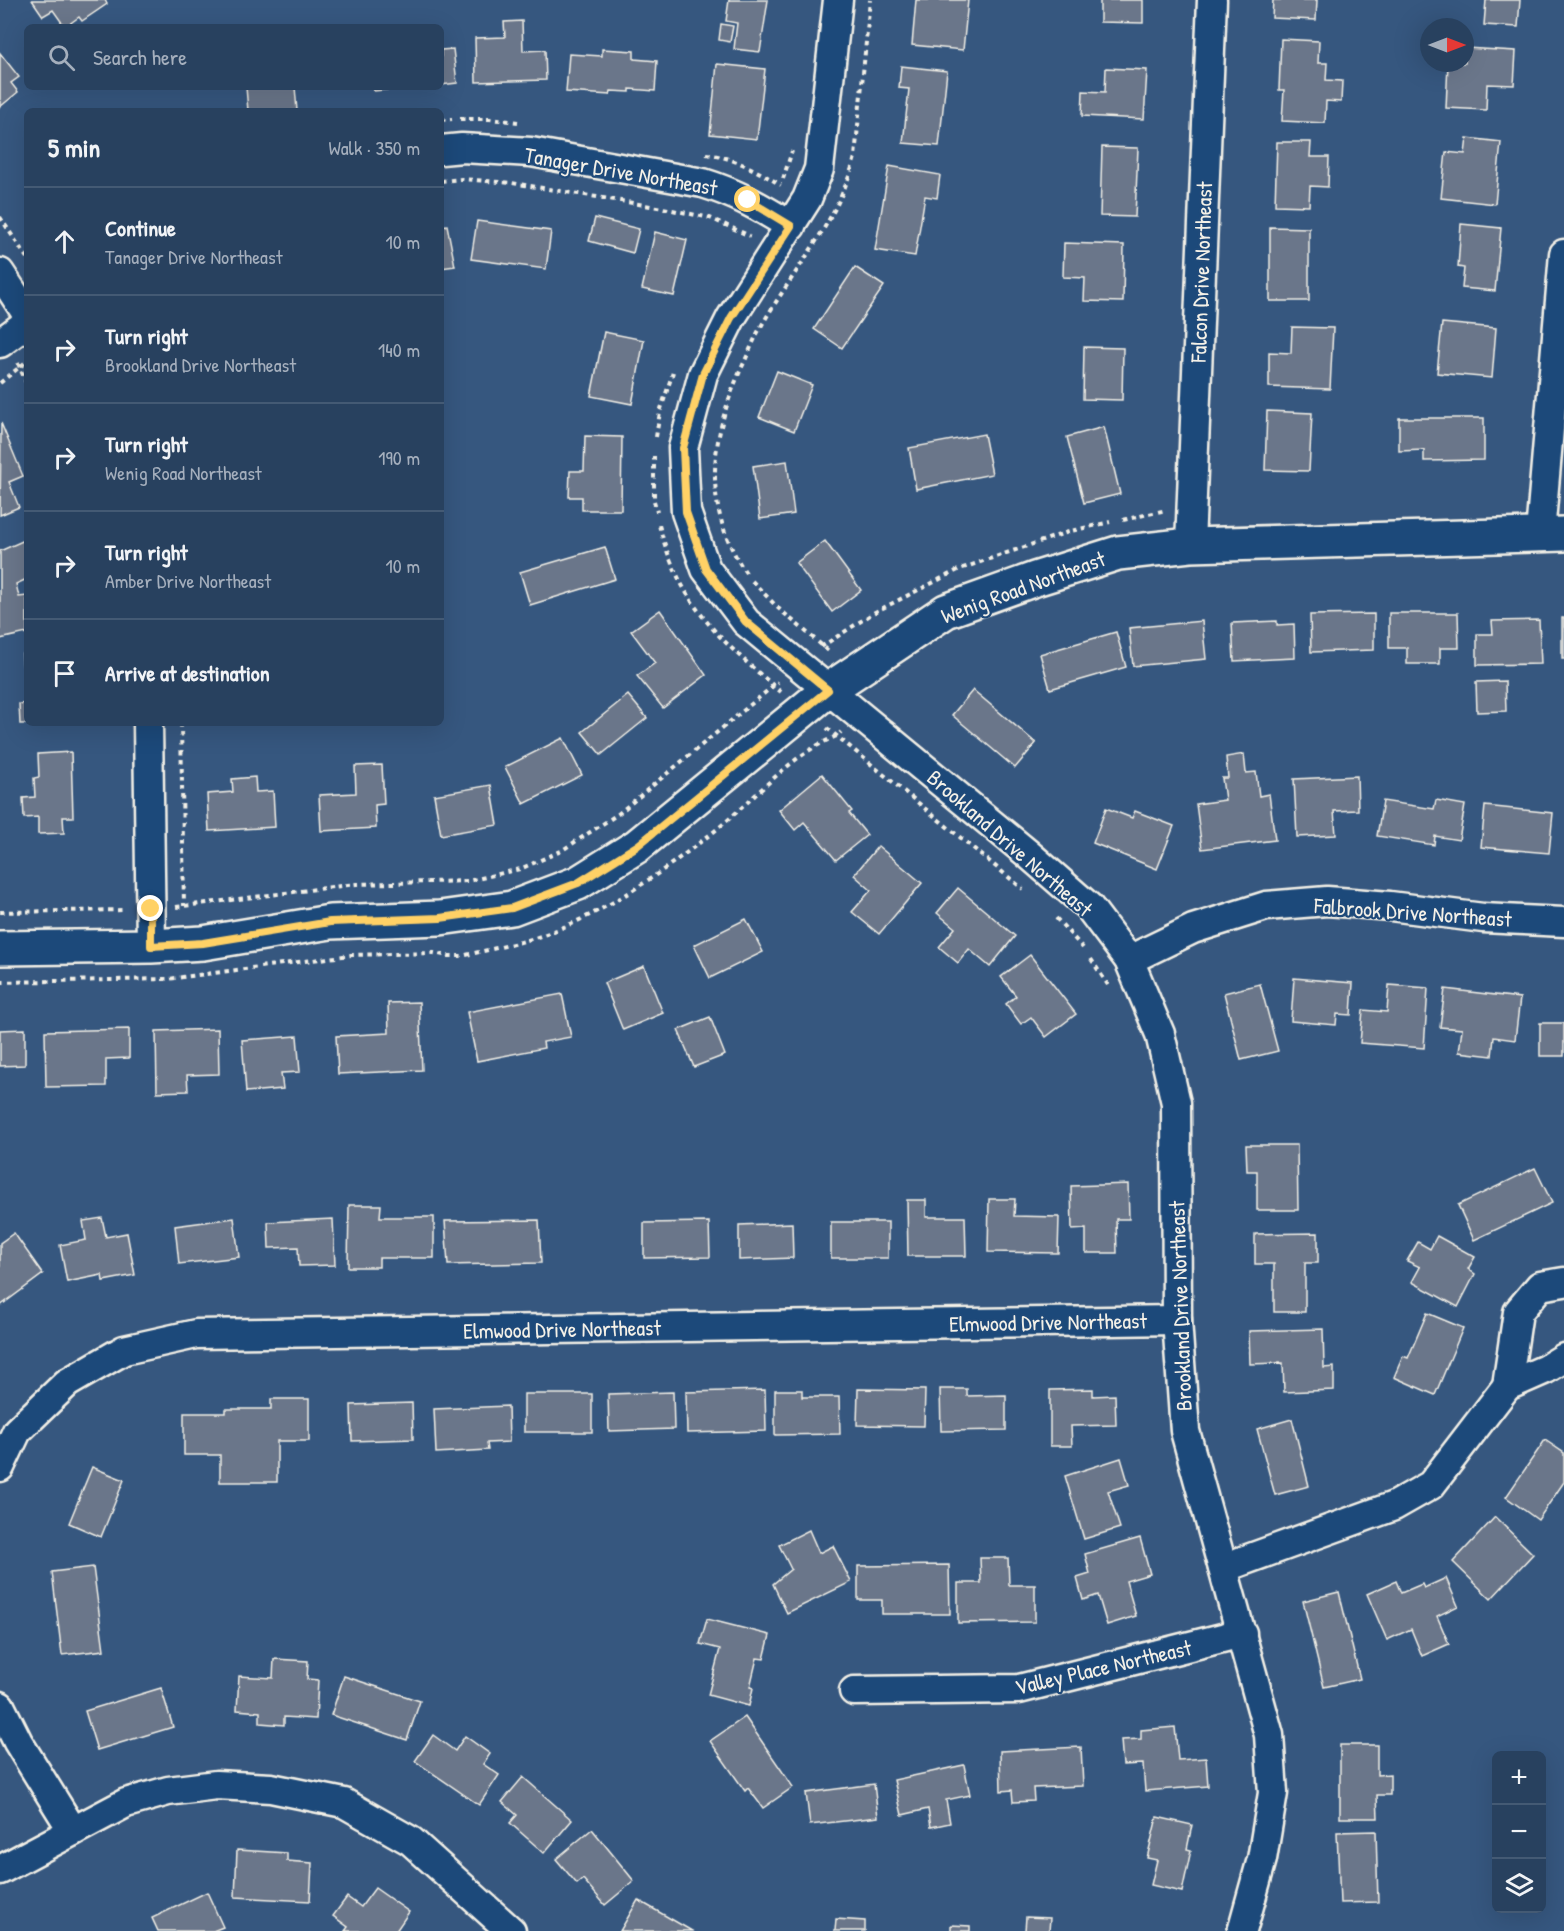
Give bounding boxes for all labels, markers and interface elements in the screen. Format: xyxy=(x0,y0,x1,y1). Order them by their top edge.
north arrow xyxy=(1420,18,1474,72)
search box xyxy=(24,24,444,90)
icon: search xyxy=(45,41,78,74)
text: Search here xyxy=(93,42,187,72)
text: 5 min xyxy=(48,130,100,165)
text: Walk · 350 m xyxy=(328,134,420,161)
street label: Tanager Drive Northeast xyxy=(522,139,720,203)
street label: Falcon Drive Northeast xyxy=(1183,181,1219,364)
route start xyxy=(734,186,760,212)
text: Continue xyxy=(105,213,176,243)
icon: ahead xyxy=(48,225,81,258)
text: 10 m xyxy=(386,228,420,255)
text: Tanager Drive Northeast xyxy=(105,243,283,270)
text: Turn right xyxy=(105,321,188,351)
icon: right xyxy=(48,333,81,366)
text: 140 m xyxy=(378,336,420,363)
text: Brookland Drive Northeast xyxy=(105,351,296,378)
text: Turn right xyxy=(105,429,188,459)
icon: right xyxy=(48,441,81,474)
text: 190 m xyxy=(378,444,420,471)
text: Wenig Road Northeast xyxy=(105,459,262,486)
text: Turn right xyxy=(105,537,188,567)
street label: Wenig Road Northeast xyxy=(937,543,1110,631)
icon: right xyxy=(48,549,81,582)
text: 10 m xyxy=(386,552,420,579)
text: Amber Drive Northeast xyxy=(105,567,271,594)
icon: arrive xyxy=(48,657,81,690)
text: Arrive at destination xyxy=(105,658,270,688)
street label: Brookland Drive Northeast xyxy=(921,763,1100,924)
street label: Falbrook Drive Northeast xyxy=(1312,890,1513,934)
route end xyxy=(137,895,163,921)
street label: Brookland Drive Northeast xyxy=(1161,1200,1199,1412)
street label: Elmwood Drive Northeast xyxy=(949,1305,1148,1339)
street label: Elmwood Drive Northeast xyxy=(463,1312,662,1346)
street label: Valley Place Northeast xyxy=(1012,1632,1195,1702)
map controls xyxy=(1492,1751,1546,1913)
button: + xyxy=(1492,1751,1546,1805)
button: − xyxy=(1492,1805,1546,1859)
button: layers xyxy=(1492,1859,1546,1913)

